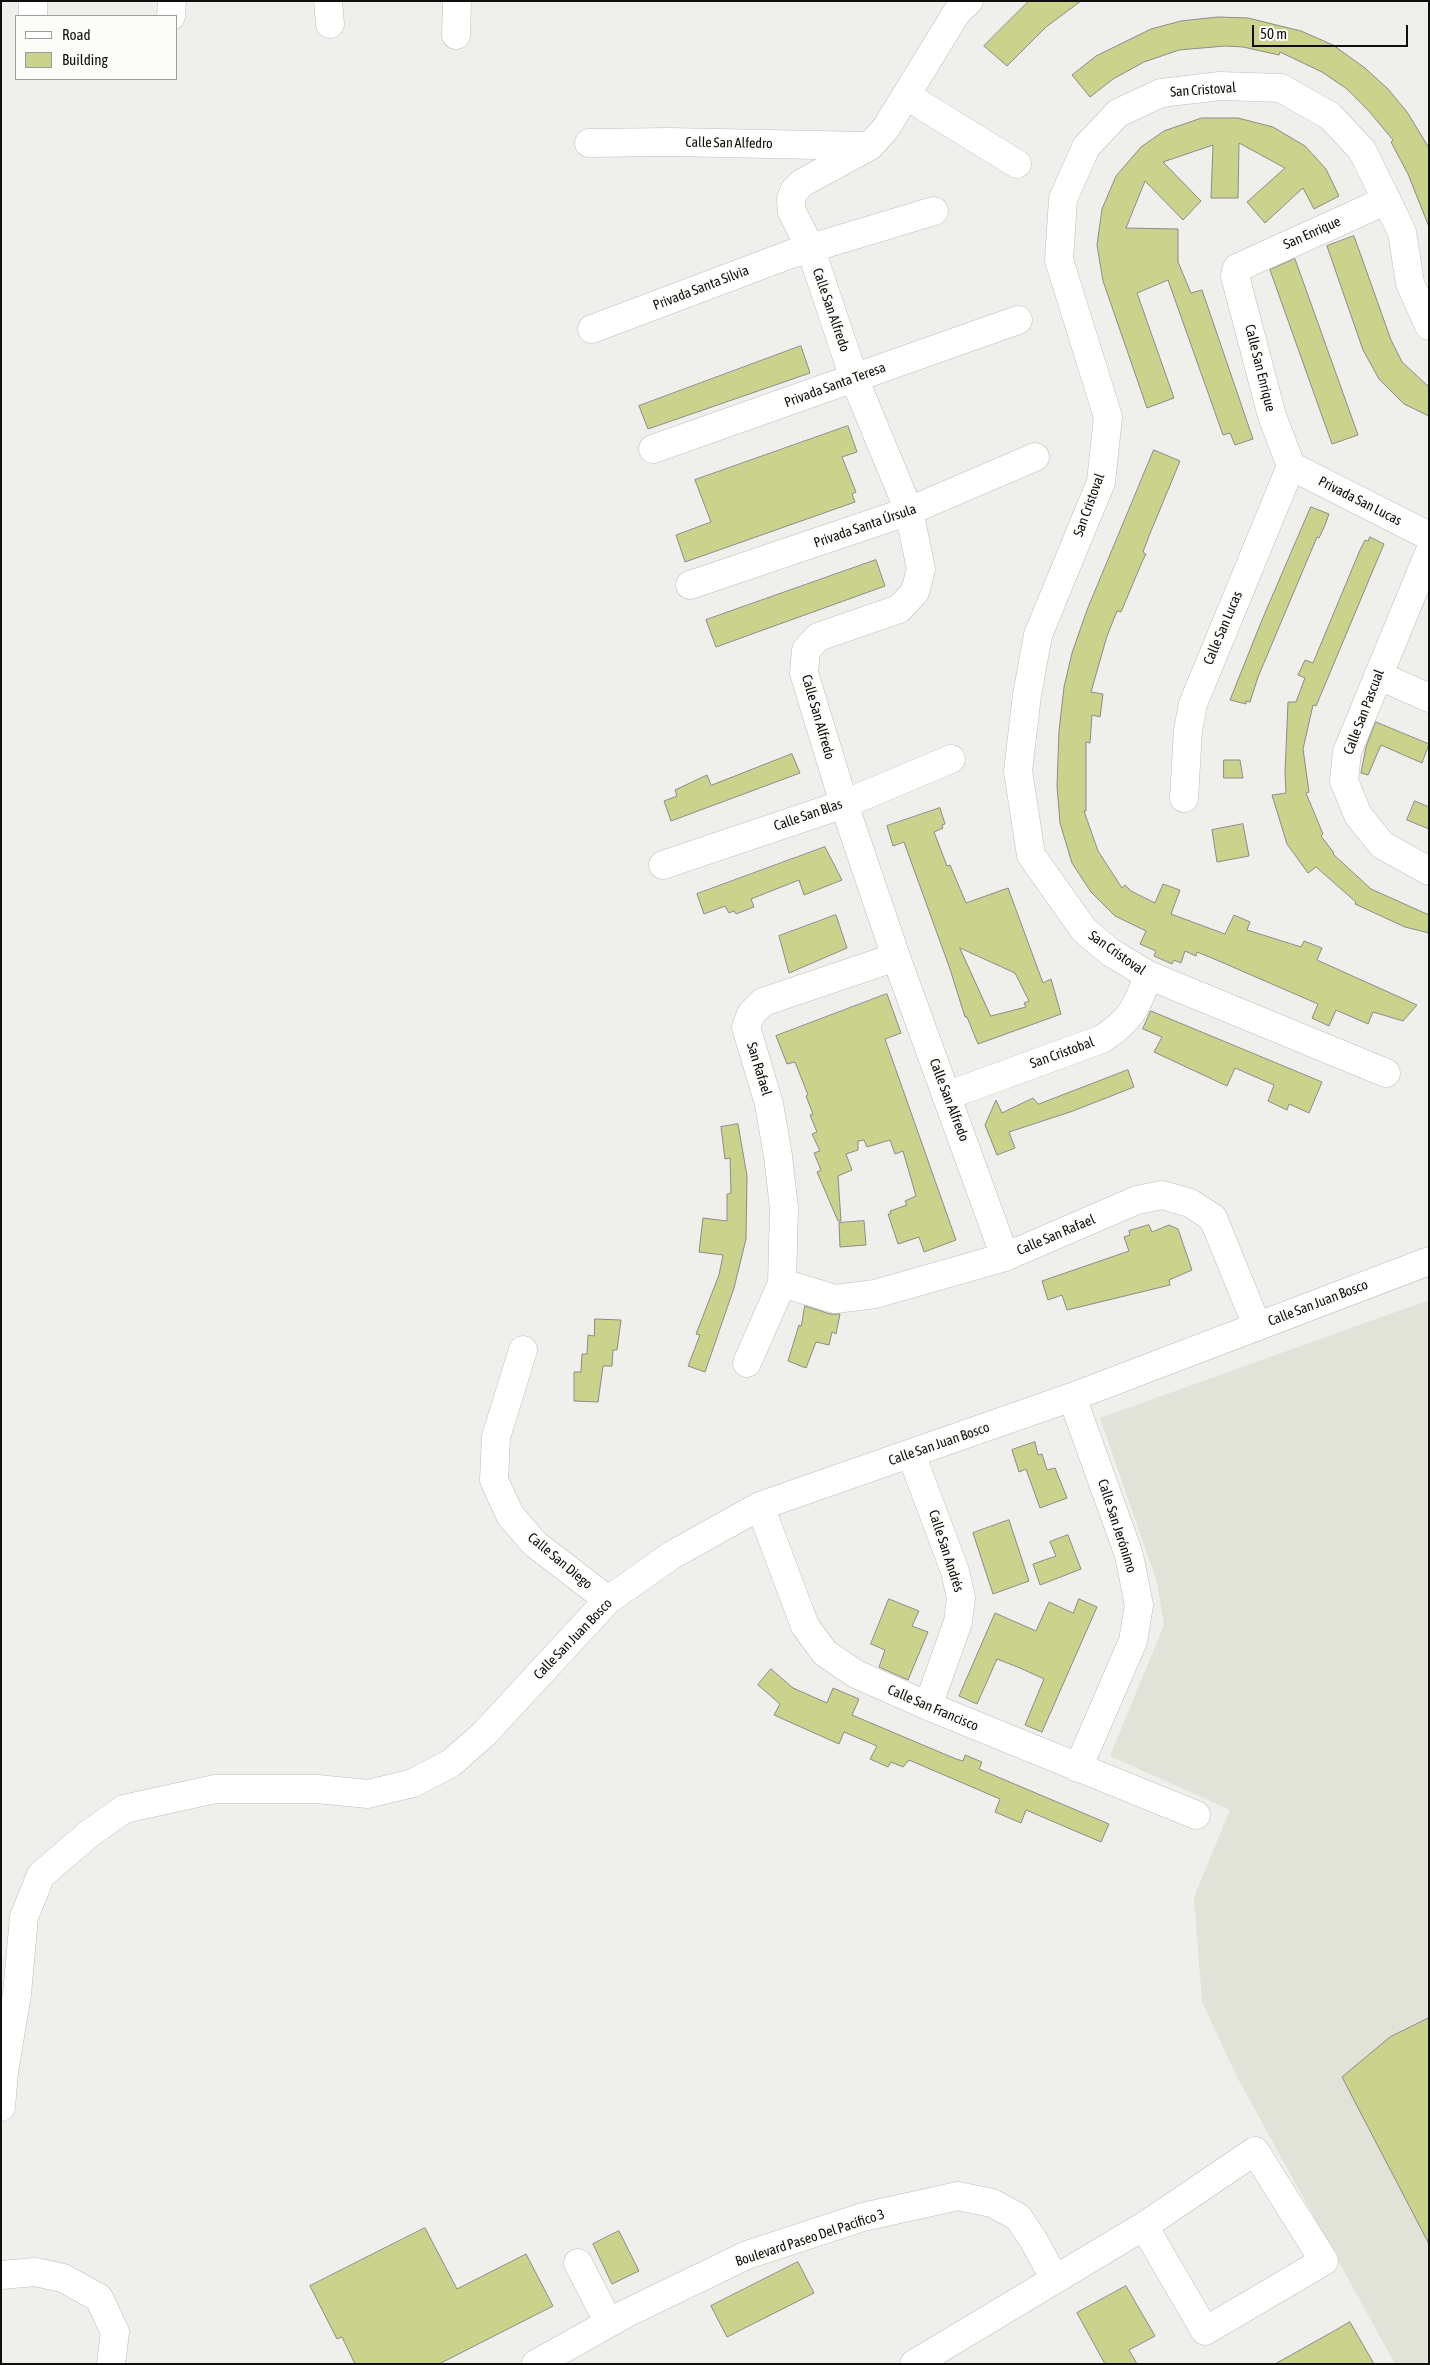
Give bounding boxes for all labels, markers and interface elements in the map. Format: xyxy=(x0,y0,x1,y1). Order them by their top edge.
legend xyxy=(15,15,178,80)
scale bar xyxy=(1255,15,1411,47)
text: 50 m xyxy=(1260,25,1287,42)
text: Road xyxy=(62,26,91,43)
text: Building xyxy=(62,51,108,68)
street label: San Cristoval xyxy=(1170,79,1236,101)
street label: Calle San Alfedro xyxy=(685,134,773,152)
street label: San Enrique xyxy=(1281,213,1343,253)
street label: Privada Santa Silvia xyxy=(651,262,751,314)
street label: Calle San Alfredo xyxy=(809,266,853,354)
street label: Calle San Enrique xyxy=(1241,323,1279,413)
street label: Privada Santa Teresa xyxy=(782,359,888,411)
street label: San Cristoval xyxy=(1070,471,1108,539)
street label: Privada San Lucas xyxy=(1316,473,1404,529)
street label: Privada Santa Úrsula xyxy=(812,501,918,551)
street label: Calle San Lucas xyxy=(1200,589,1246,667)
street label: Calle San Pascual xyxy=(1340,667,1388,757)
street label: Calle San Alfredo xyxy=(798,673,838,761)
street label: Calle San Blas xyxy=(772,795,844,835)
street label: San Cristoval xyxy=(1085,927,1149,979)
street label: San Cristobal xyxy=(1028,1034,1096,1072)
street label: San Rafael xyxy=(743,1040,775,1098)
street label: Calle San Alfredo xyxy=(925,1056,973,1144)
street label: Calle San Rafael xyxy=(1014,1211,1098,1259)
street label: Calle San Juan Bosco xyxy=(1266,1276,1370,1330)
street label: Calle San Juan Bosco xyxy=(886,1419,992,1469)
street label: Calle San Jerónimo xyxy=(1094,1477,1140,1575)
street label: Calle San Andrés xyxy=(925,1508,967,1594)
street label: Calle San Diego xyxy=(524,1529,596,1593)
street label: Calle San Juan Bosco xyxy=(530,1595,616,1683)
street label: Calle San Francisco xyxy=(885,1681,981,1735)
street label: Boulevard Paseo Del Pacífico 3 xyxy=(733,2206,887,2270)

